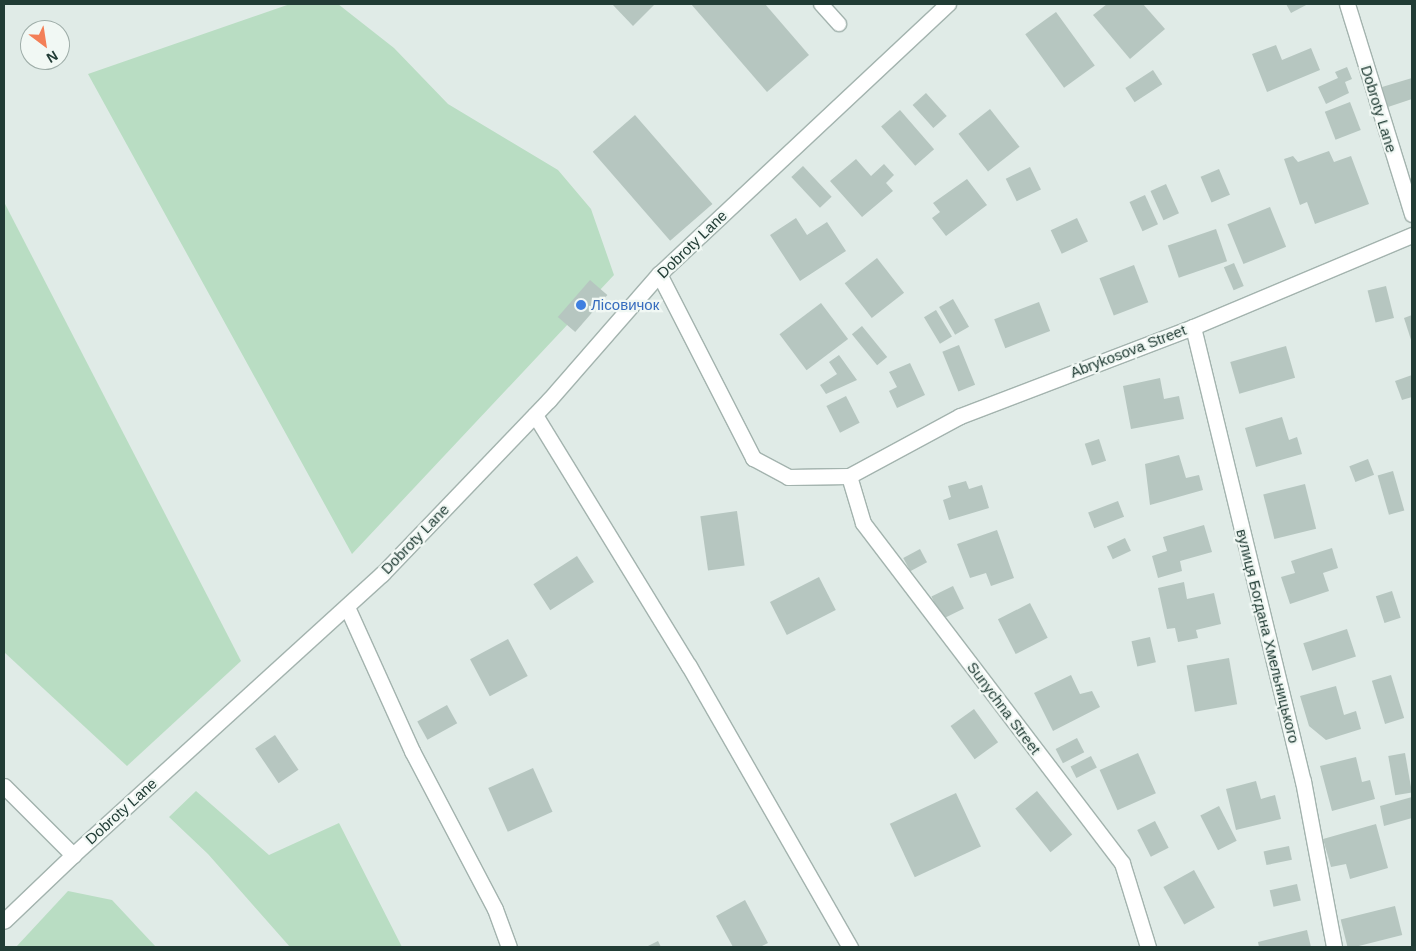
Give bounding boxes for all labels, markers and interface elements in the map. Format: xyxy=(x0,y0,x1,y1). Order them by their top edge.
north arrow xyxy=(20,20,70,70)
text: N xyxy=(44,48,61,66)
street label: Dobroty Lane xyxy=(1357,63,1401,155)
street label: Dobroty Lane xyxy=(653,206,731,282)
place label: Лісовичок xyxy=(591,296,659,314)
marker: Лісовичок xyxy=(575,299,587,311)
street label: Abrykosova Street xyxy=(1068,321,1188,381)
street label: Dobroty Lane xyxy=(377,500,453,578)
street label: вулиця Богдана Хмельницького xyxy=(1233,527,1303,745)
street label: Sunychna Street xyxy=(963,658,1045,758)
street label: Dobroty Lane xyxy=(82,774,160,848)

